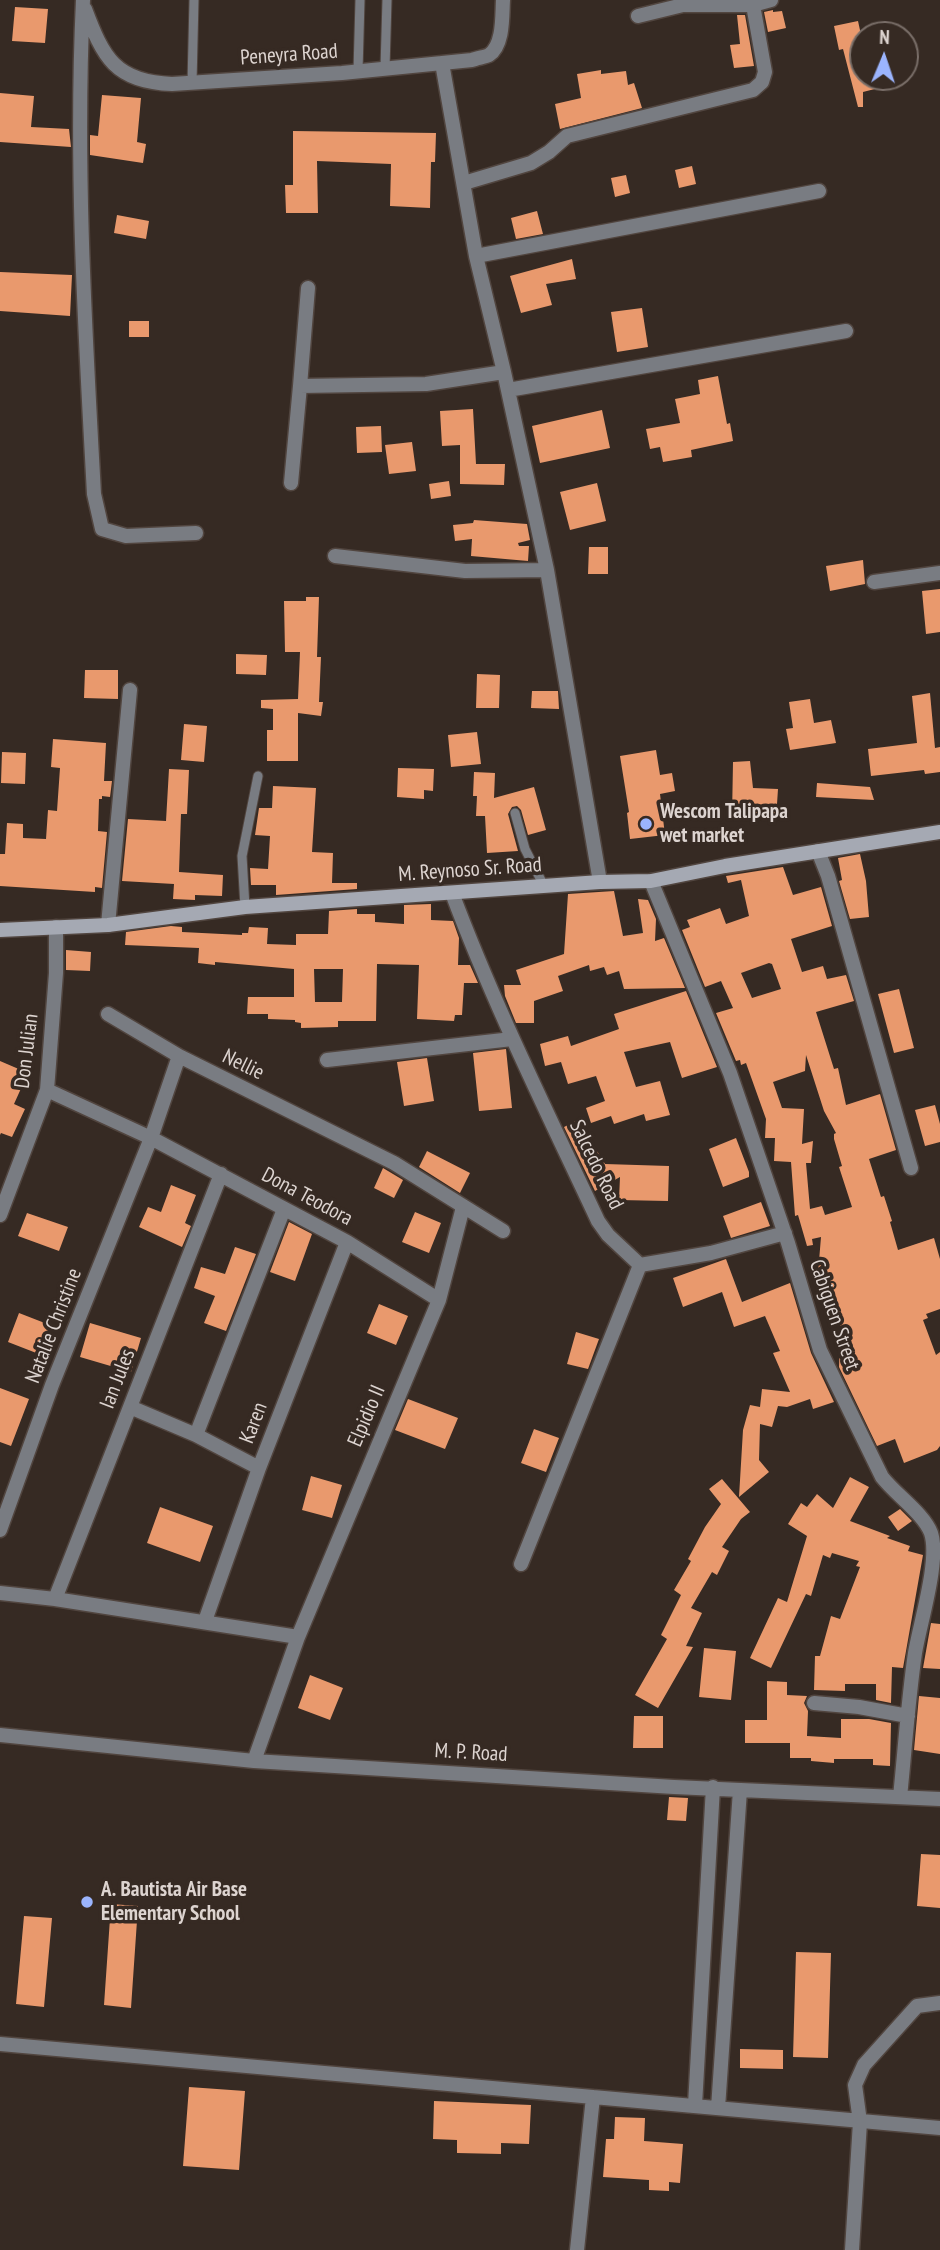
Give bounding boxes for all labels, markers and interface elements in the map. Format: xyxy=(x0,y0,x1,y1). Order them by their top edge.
north arrow xyxy=(849,21,919,91)
text: N xyxy=(879,25,890,49)
street label: Peneyra Road xyxy=(240,39,338,71)
place label: Wescom Talipapa wet market xyxy=(660,799,788,849)
marker: Wescom Talipapa wet market xyxy=(638,816,654,832)
street label: M. Reynoso Sr. Road xyxy=(397,852,543,888)
street label: Don Julian xyxy=(10,1012,44,1090)
street label: Nellie xyxy=(218,1044,268,1086)
street label: Salcedo Road xyxy=(564,1116,628,1214)
street label: Dona Teodora xyxy=(257,1163,357,1231)
street label: Cabiguen Street xyxy=(803,1256,865,1374)
street label: Natalie Christine xyxy=(21,1265,87,1387)
street label: Ian Jules xyxy=(95,1346,141,1412)
street label: Elpidio II xyxy=(343,1381,391,1451)
street label: Karen xyxy=(235,1399,273,1447)
street label: M. P. Road xyxy=(434,1739,508,1767)
place label: A. Bautista Air Base Elementary School xyxy=(101,1877,247,1927)
marker: A. Bautista Air Base Elementary School xyxy=(79,1894,95,1910)

